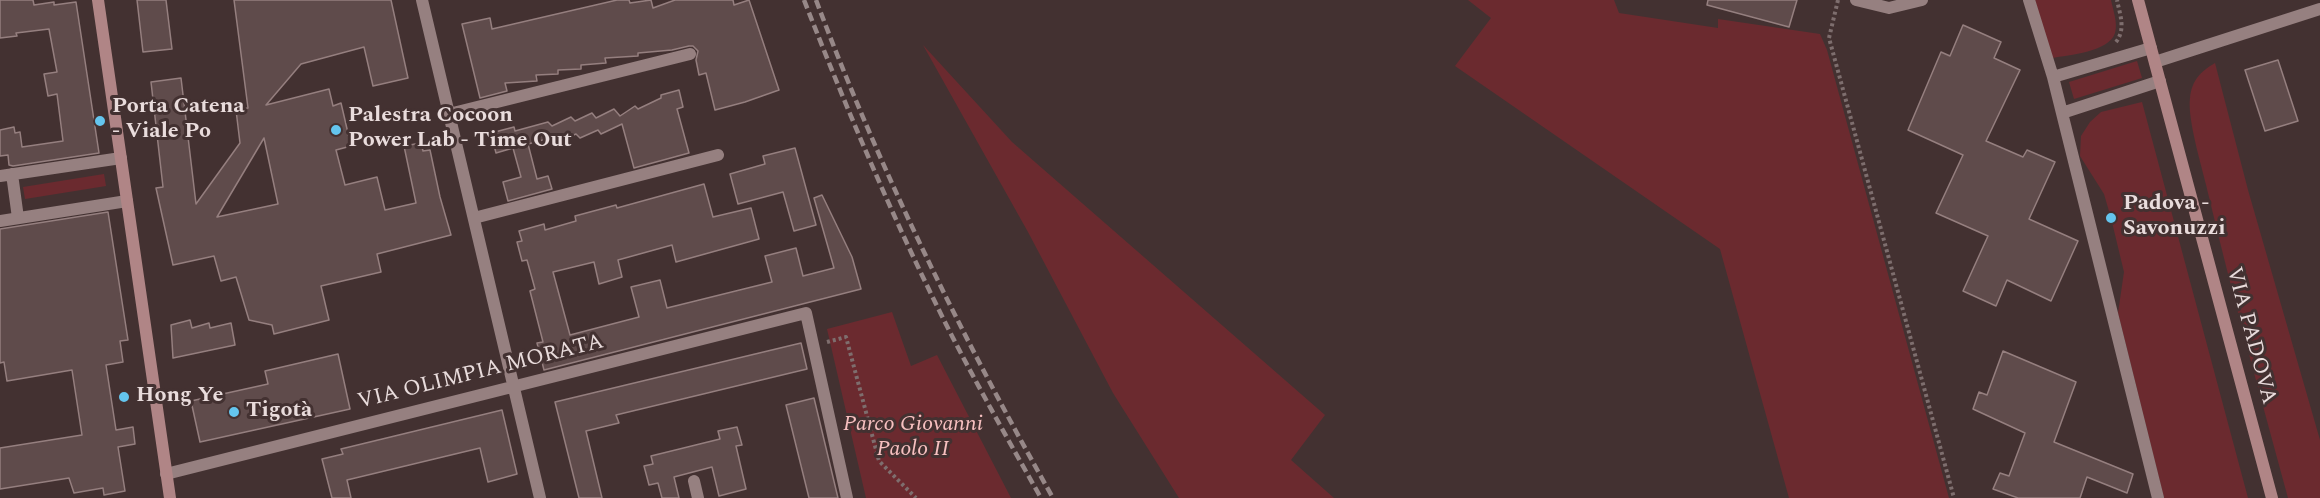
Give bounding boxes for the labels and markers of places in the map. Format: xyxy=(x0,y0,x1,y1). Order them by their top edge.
place label: Porta Catena - Viale Po xyxy=(112,95,245,146)
place label: Palestra Cocoon Power Lab - Time Out xyxy=(348,104,572,156)
marker: Porta Catena - Viale Po xyxy=(93,114,107,128)
marker: Palestra Cocoon Power Lab - Time Out xyxy=(329,123,343,137)
place label: Padova - Savonuzzi xyxy=(2123,192,2226,243)
marker: Padova - Savonuzzi xyxy=(2104,211,2118,225)
place label: Hong Ye xyxy=(136,384,223,410)
marker: Hong Ye xyxy=(117,390,131,404)
place label: Tigotà xyxy=(246,399,312,425)
marker: Tigotà xyxy=(227,405,241,419)

